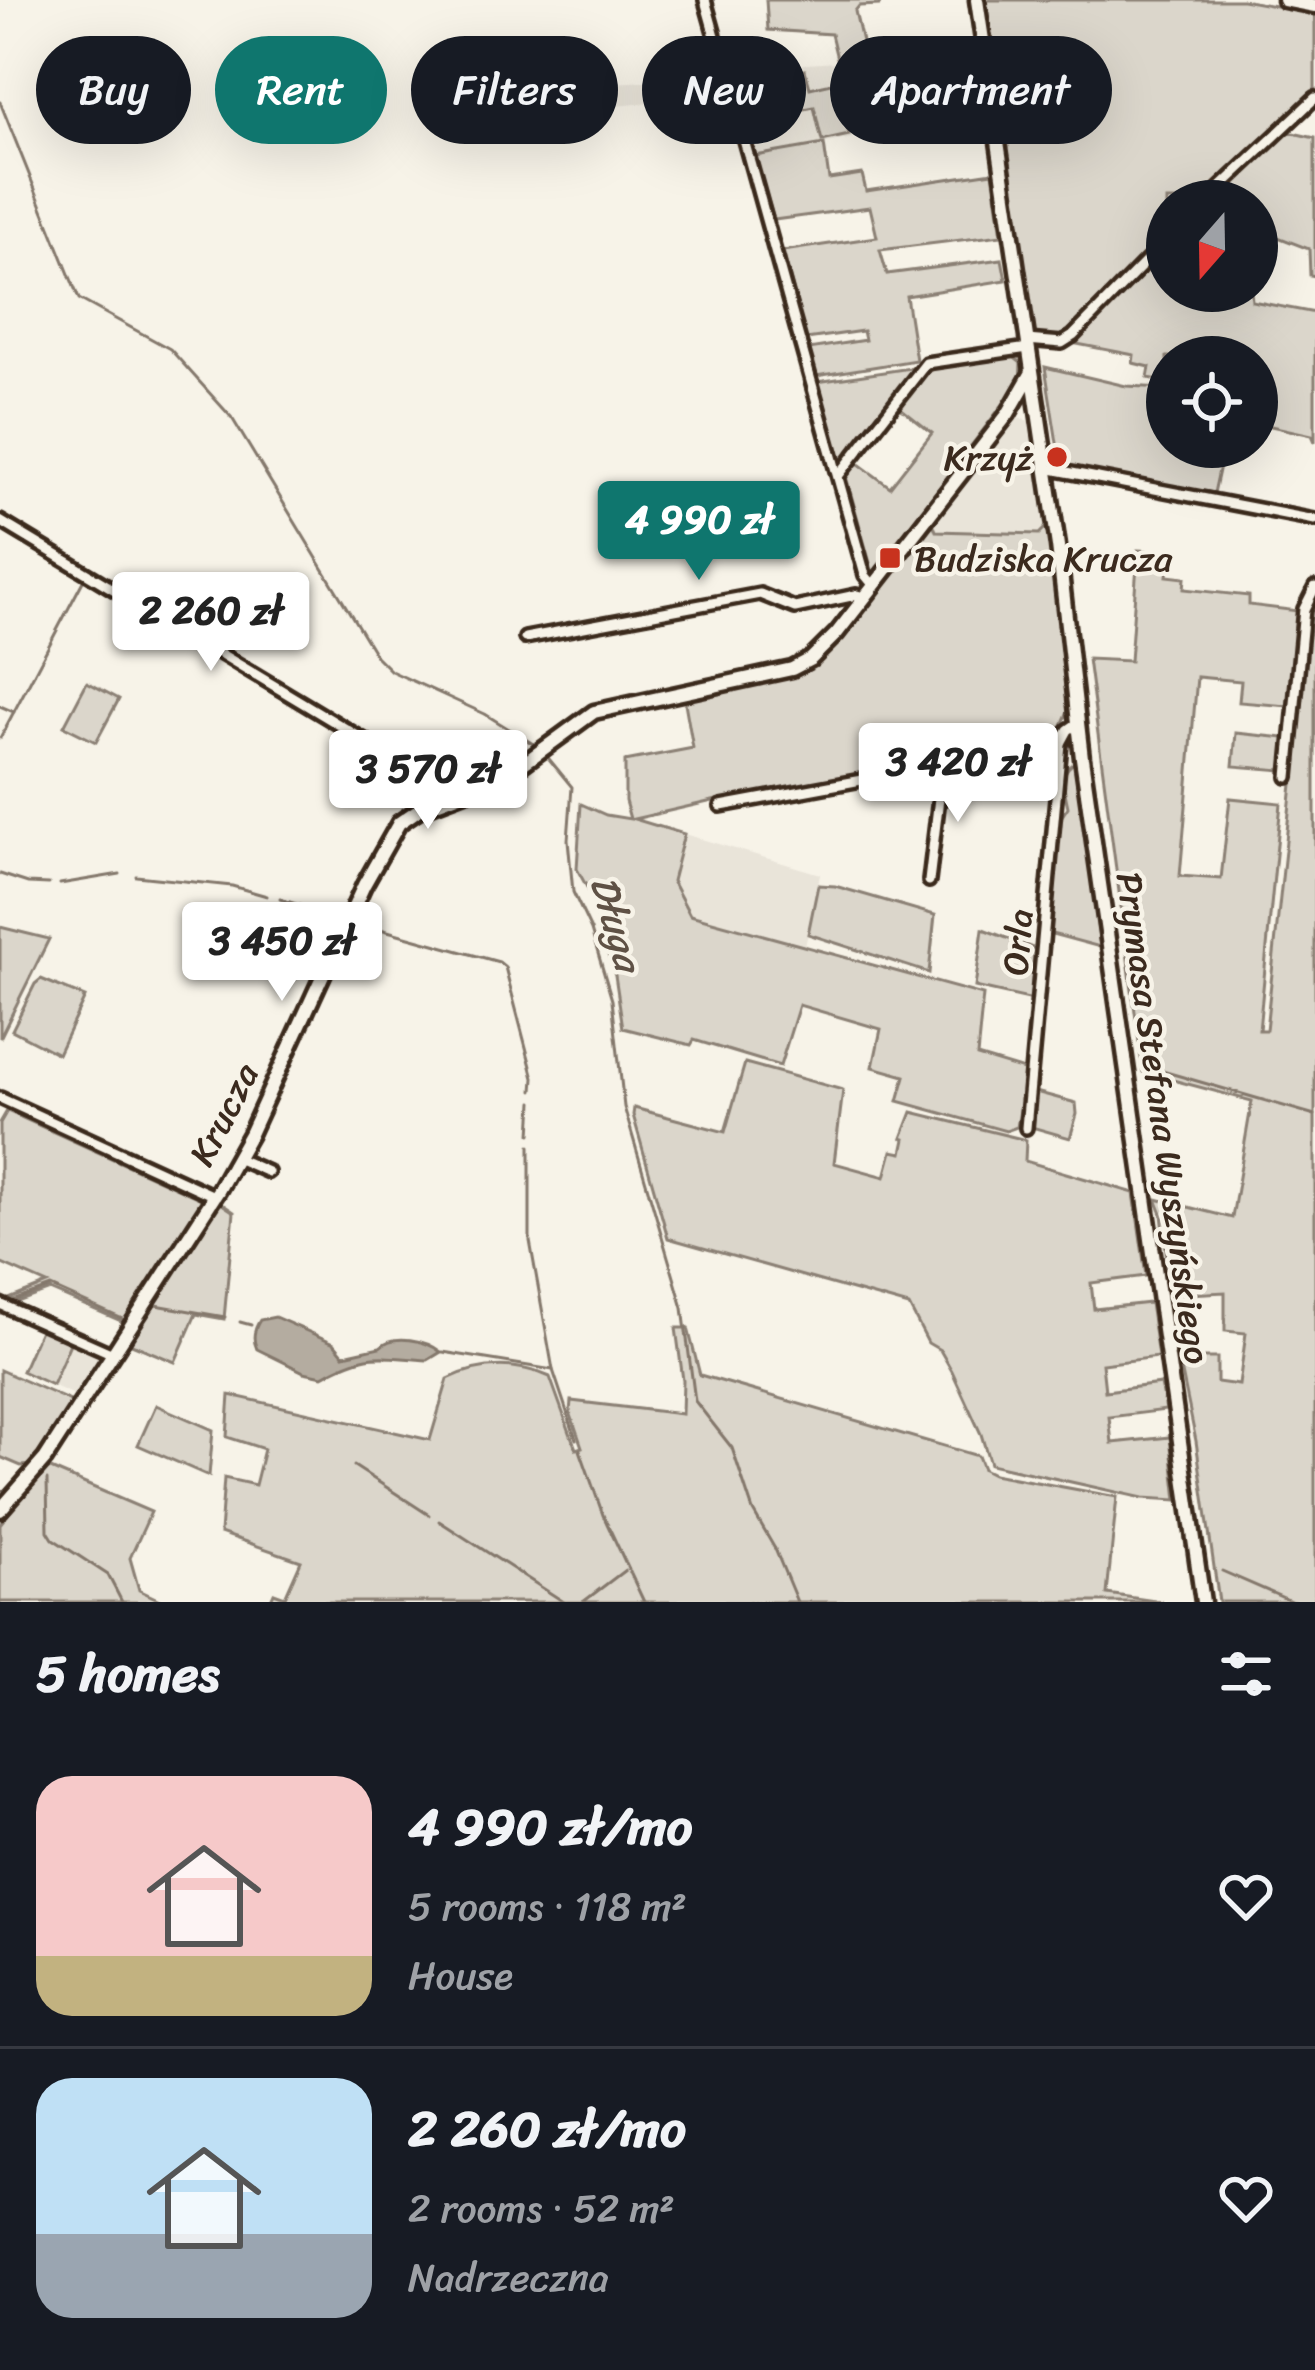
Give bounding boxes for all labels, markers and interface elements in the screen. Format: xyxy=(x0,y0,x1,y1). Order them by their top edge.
chip: Buy xyxy=(36,36,191,144)
chip: Rent xyxy=(215,36,387,144)
chip: Filters xyxy=(411,36,618,144)
chip: New xyxy=(642,36,806,144)
chip: Apartment xyxy=(830,36,1112,144)
north arrow xyxy=(1146,180,1278,312)
map controls xyxy=(1146,180,1278,468)
button: locate xyxy=(1146,336,1278,468)
place label: Krzyż xyxy=(944,426,1034,490)
marker: Krzyż xyxy=(1044,444,1070,470)
pin: 4 990 zł xyxy=(575,481,823,583)
text: 4 990 zł xyxy=(625,485,773,554)
place label: Budziska Krucza xyxy=(914,527,1173,591)
marker: Budziska Krucza xyxy=(877,545,903,571)
pin: 2 260 zł xyxy=(87,572,335,674)
text: 2 260 zł xyxy=(139,576,283,645)
pin: 3 420 zł xyxy=(834,723,1082,825)
text: 3 420 zł xyxy=(886,727,1030,796)
pin: 3 570 zł xyxy=(304,730,552,832)
text: 3 570 zł xyxy=(356,734,500,803)
water label: Długa xyxy=(570,867,664,983)
street label: Prymasa Stefana Wyszyńskiego xyxy=(1097,868,1229,1368)
pin: 3 450 zł xyxy=(158,902,406,1004)
text: 3 450 zł xyxy=(209,906,355,975)
street label: Orla xyxy=(983,906,1053,978)
street label: Krucza xyxy=(171,1051,278,1178)
text: 5 homes xyxy=(36,1629,219,1719)
icon: filters xyxy=(1213,1641,1279,1707)
text: 4 990 zł/mo xyxy=(408,1782,693,1872)
icon: home xyxy=(132,1824,276,1968)
icon: heart xyxy=(1213,1863,1279,1929)
text: 5 rooms · 118 m² xyxy=(408,1872,687,1941)
text: House xyxy=(408,1941,513,2010)
text: 2 260 zł/mo xyxy=(408,2084,686,2174)
icon: home xyxy=(132,2126,276,2270)
icon: heart xyxy=(1213,2165,1279,2231)
text: 2 rooms · 52 m² xyxy=(408,2174,675,2243)
text: Nadrzeczna xyxy=(408,2243,608,2312)

